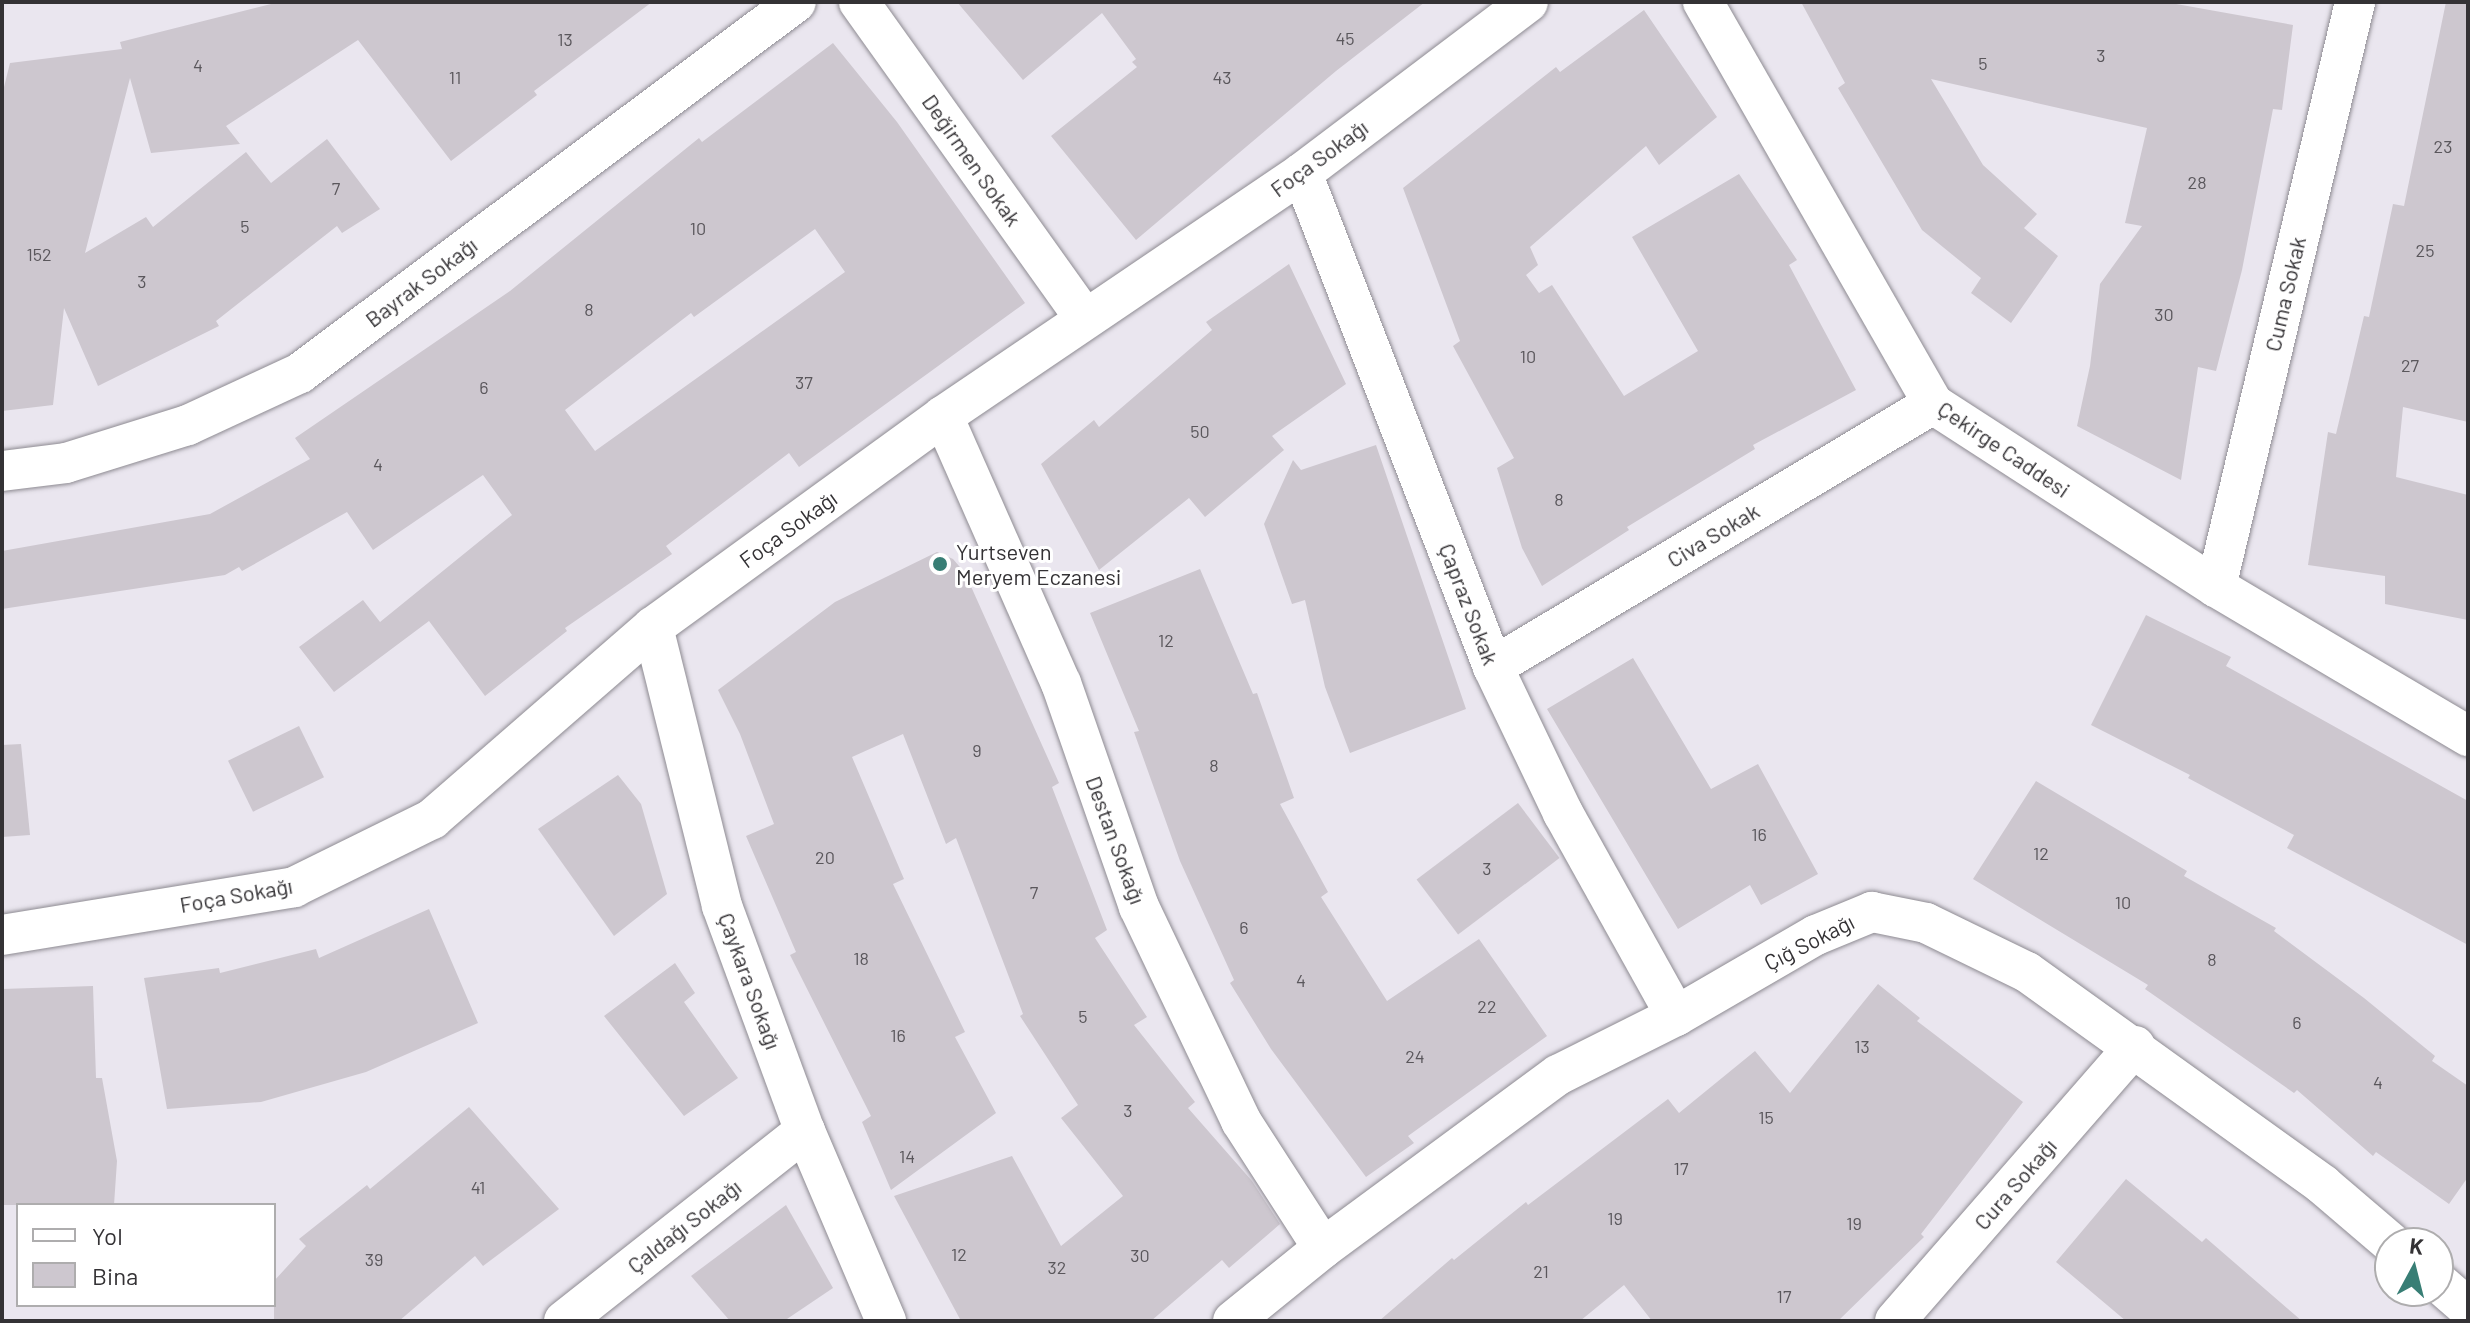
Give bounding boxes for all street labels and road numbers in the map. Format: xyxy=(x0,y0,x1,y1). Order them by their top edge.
street label: Değirmen Sokak xyxy=(917,89,1027,231)
street label: Foça Sokağı xyxy=(1265,114,1373,202)
street label: Bayrak Sokağı xyxy=(360,231,482,333)
street label: Cuma Sokak xyxy=(2259,234,2311,354)
street label: Çekirge Caddesi xyxy=(1933,395,2075,503)
street label: Foça Sokağı xyxy=(734,485,842,573)
street label: Civa Sokak xyxy=(1662,497,1764,573)
street label: Çapraz Sokak xyxy=(1434,540,1504,668)
street label: Destan Sokağı xyxy=(1081,772,1151,908)
street label: Foça Sokağı xyxy=(178,872,294,918)
street label: Çığ Sokağı xyxy=(1760,908,1858,976)
street label: Çaykara Sokağı xyxy=(713,909,787,1053)
street label: Cura Sokağı xyxy=(1968,1133,2062,1235)
street label: Çaldağı Sokağı xyxy=(622,1173,746,1279)

